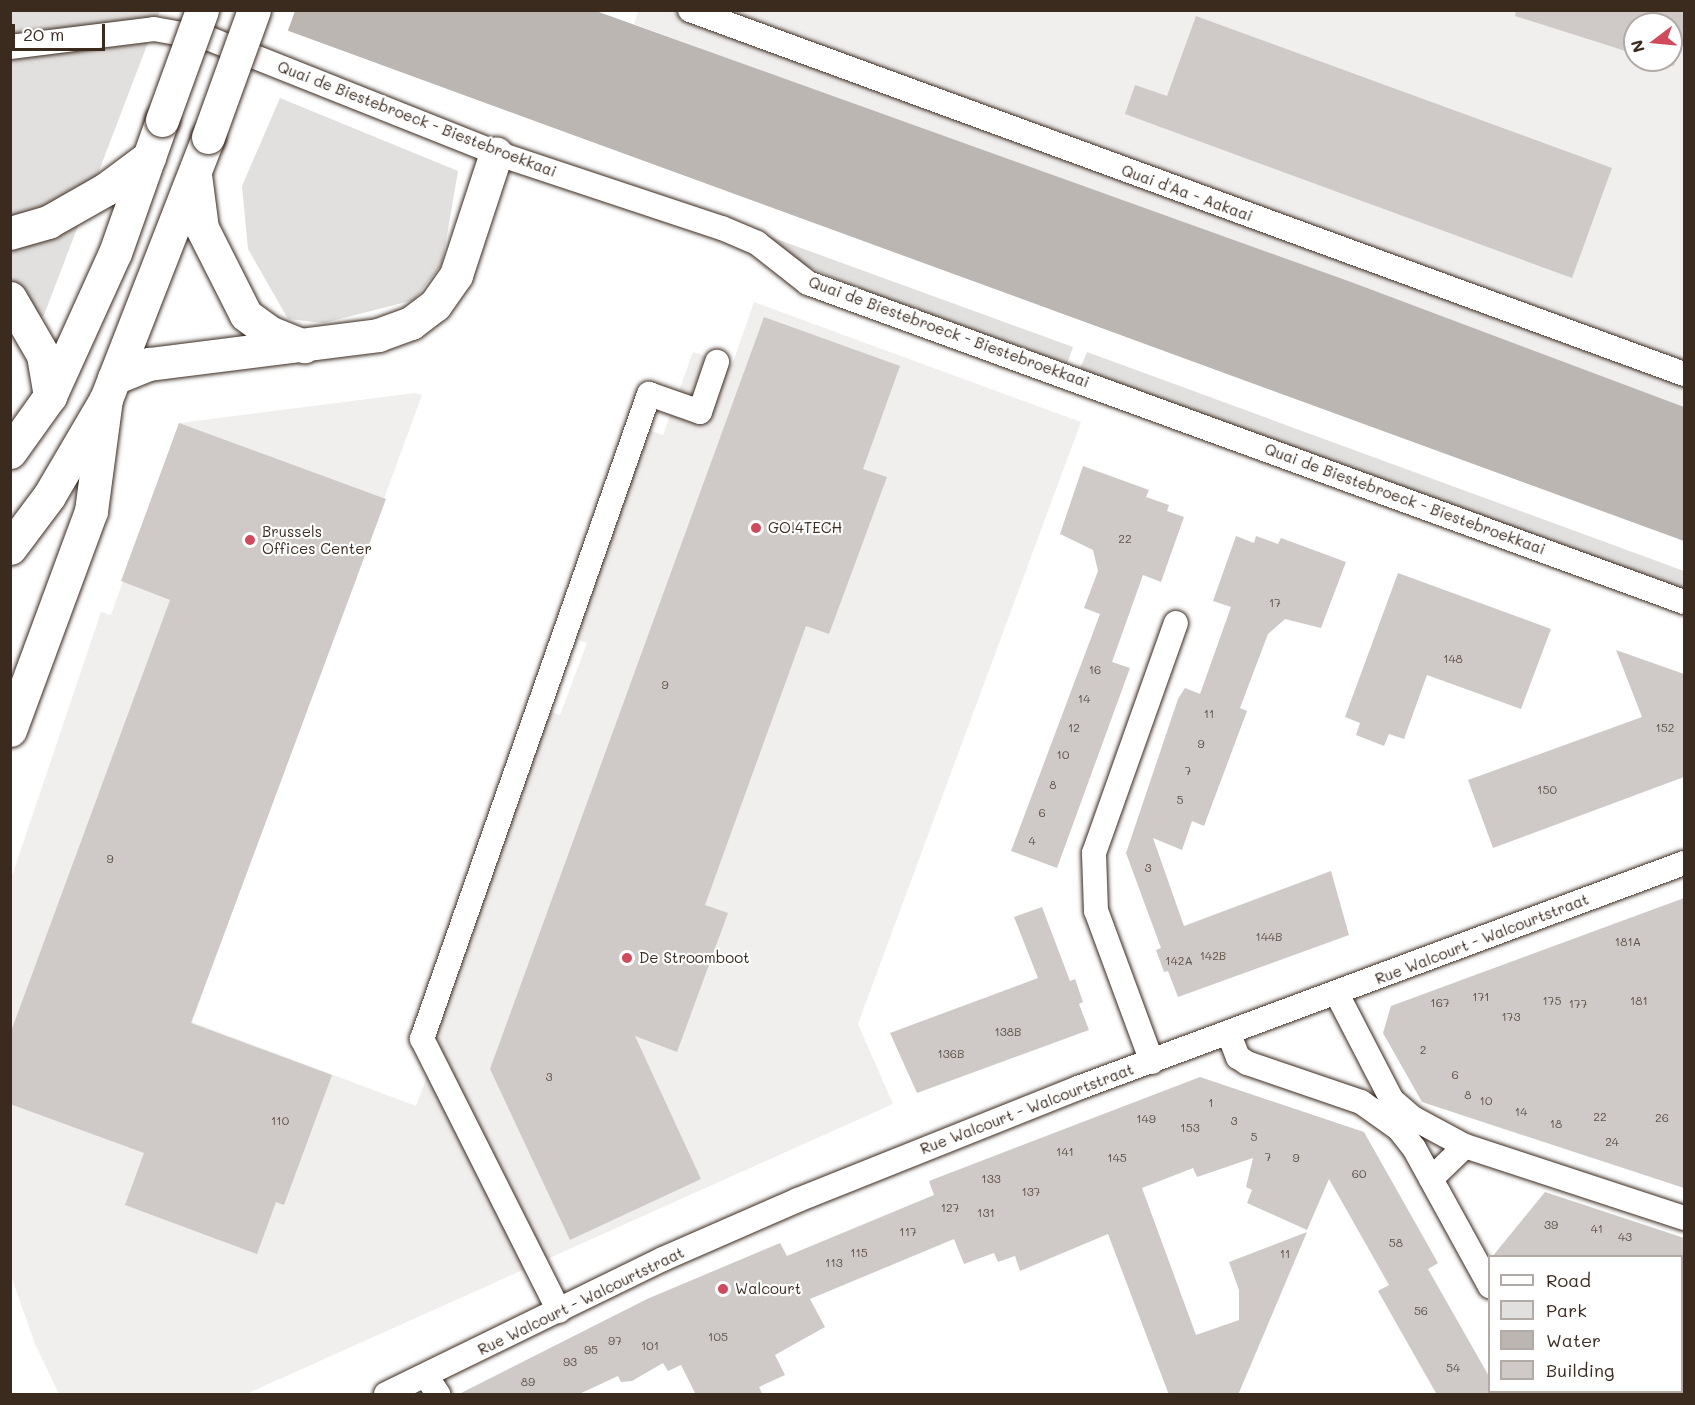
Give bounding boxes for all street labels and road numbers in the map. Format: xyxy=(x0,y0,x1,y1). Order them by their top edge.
street label: Quai de Biestebroeck - Biestebroekkaai xyxy=(275,57,559,181)
street label: Quai d'Aa - Aakaai xyxy=(1119,161,1255,225)
street label: Quai de Biestebroeck - Biestebroekkaai xyxy=(806,273,1092,391)
street label: Quai de Biestebroeck - Biestebroekkaai xyxy=(1262,440,1548,558)
street label: Rue Walcourt - Walcourtstraat xyxy=(1373,890,1591,988)
street label: Rue Walcourt - Walcourtstraat xyxy=(918,1060,1136,1158)
street label: Rue Walcourt - Walcourtstraat xyxy=(475,1243,687,1359)

